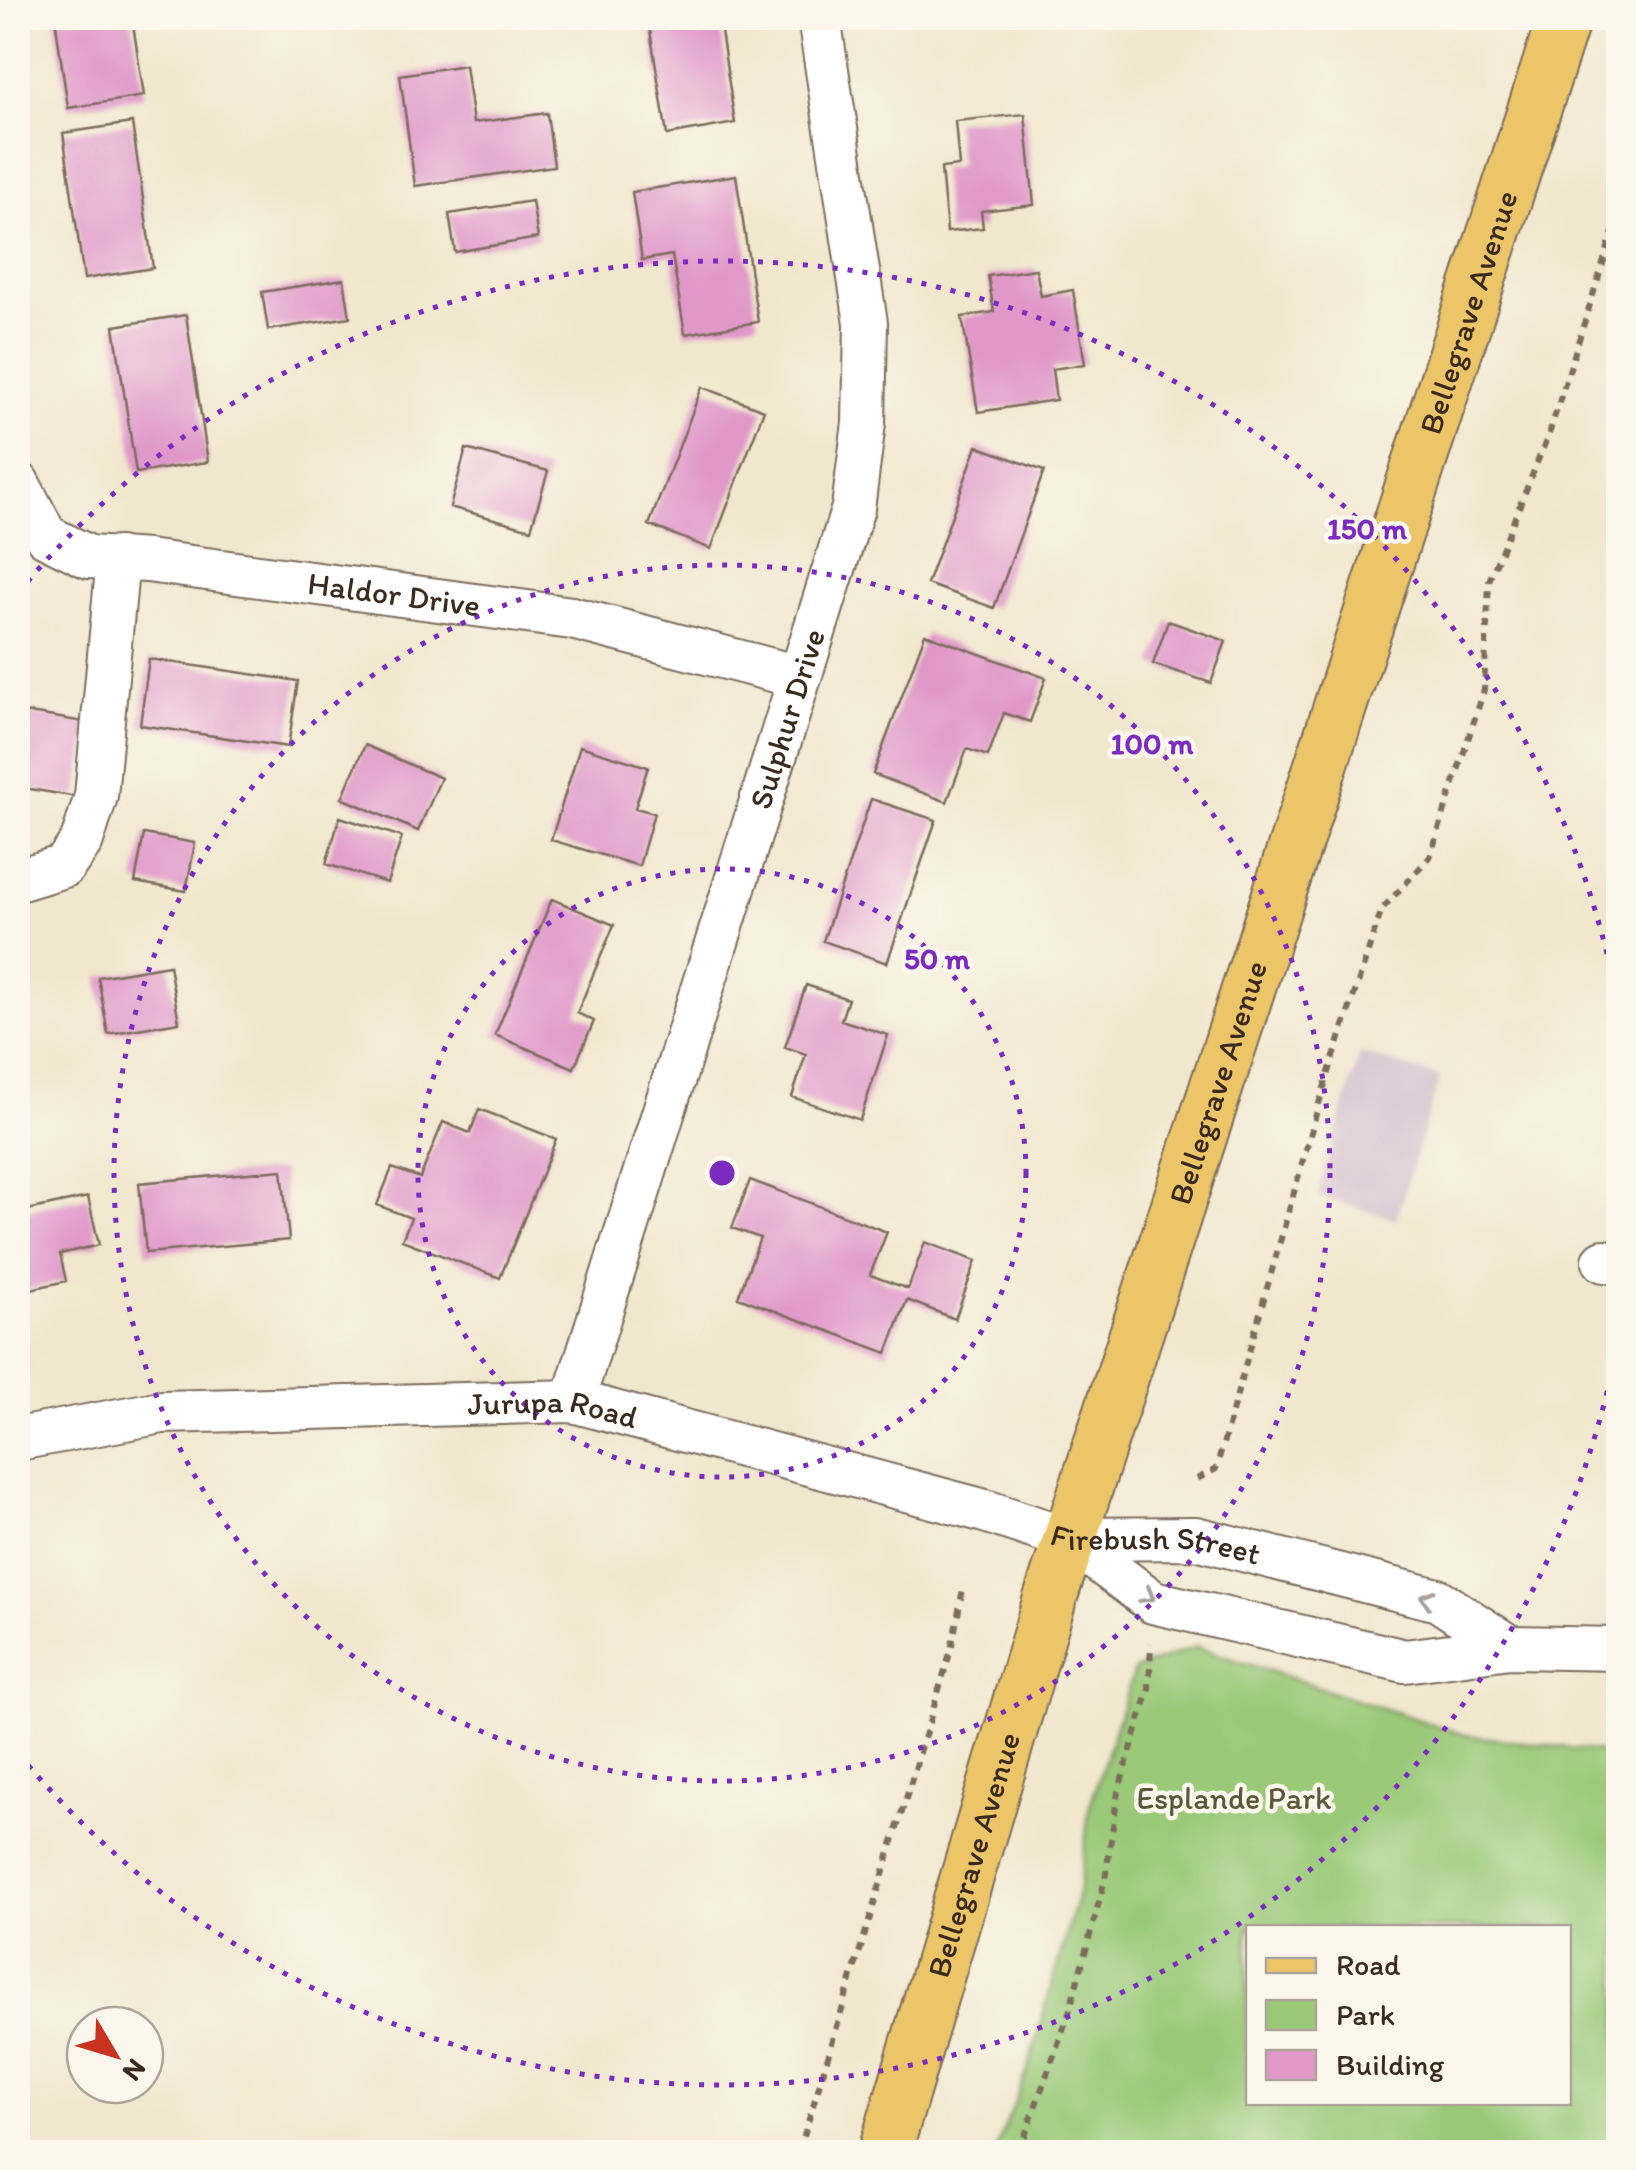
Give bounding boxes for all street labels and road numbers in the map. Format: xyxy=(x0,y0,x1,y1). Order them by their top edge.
street label: Bellegrave Avenue xyxy=(1411,186,1526,439)
street label: Haldor Drive xyxy=(305,564,482,624)
street label: Sulphur Drive xyxy=(741,624,833,813)
street label: Bellegrave Avenue xyxy=(1161,956,1275,1209)
street label: Jurupa Road xyxy=(467,1382,642,1436)
street label: Firebush Street xyxy=(1046,1515,1265,1573)
street label: Bellegrave Avenue xyxy=(919,1728,1028,1982)

